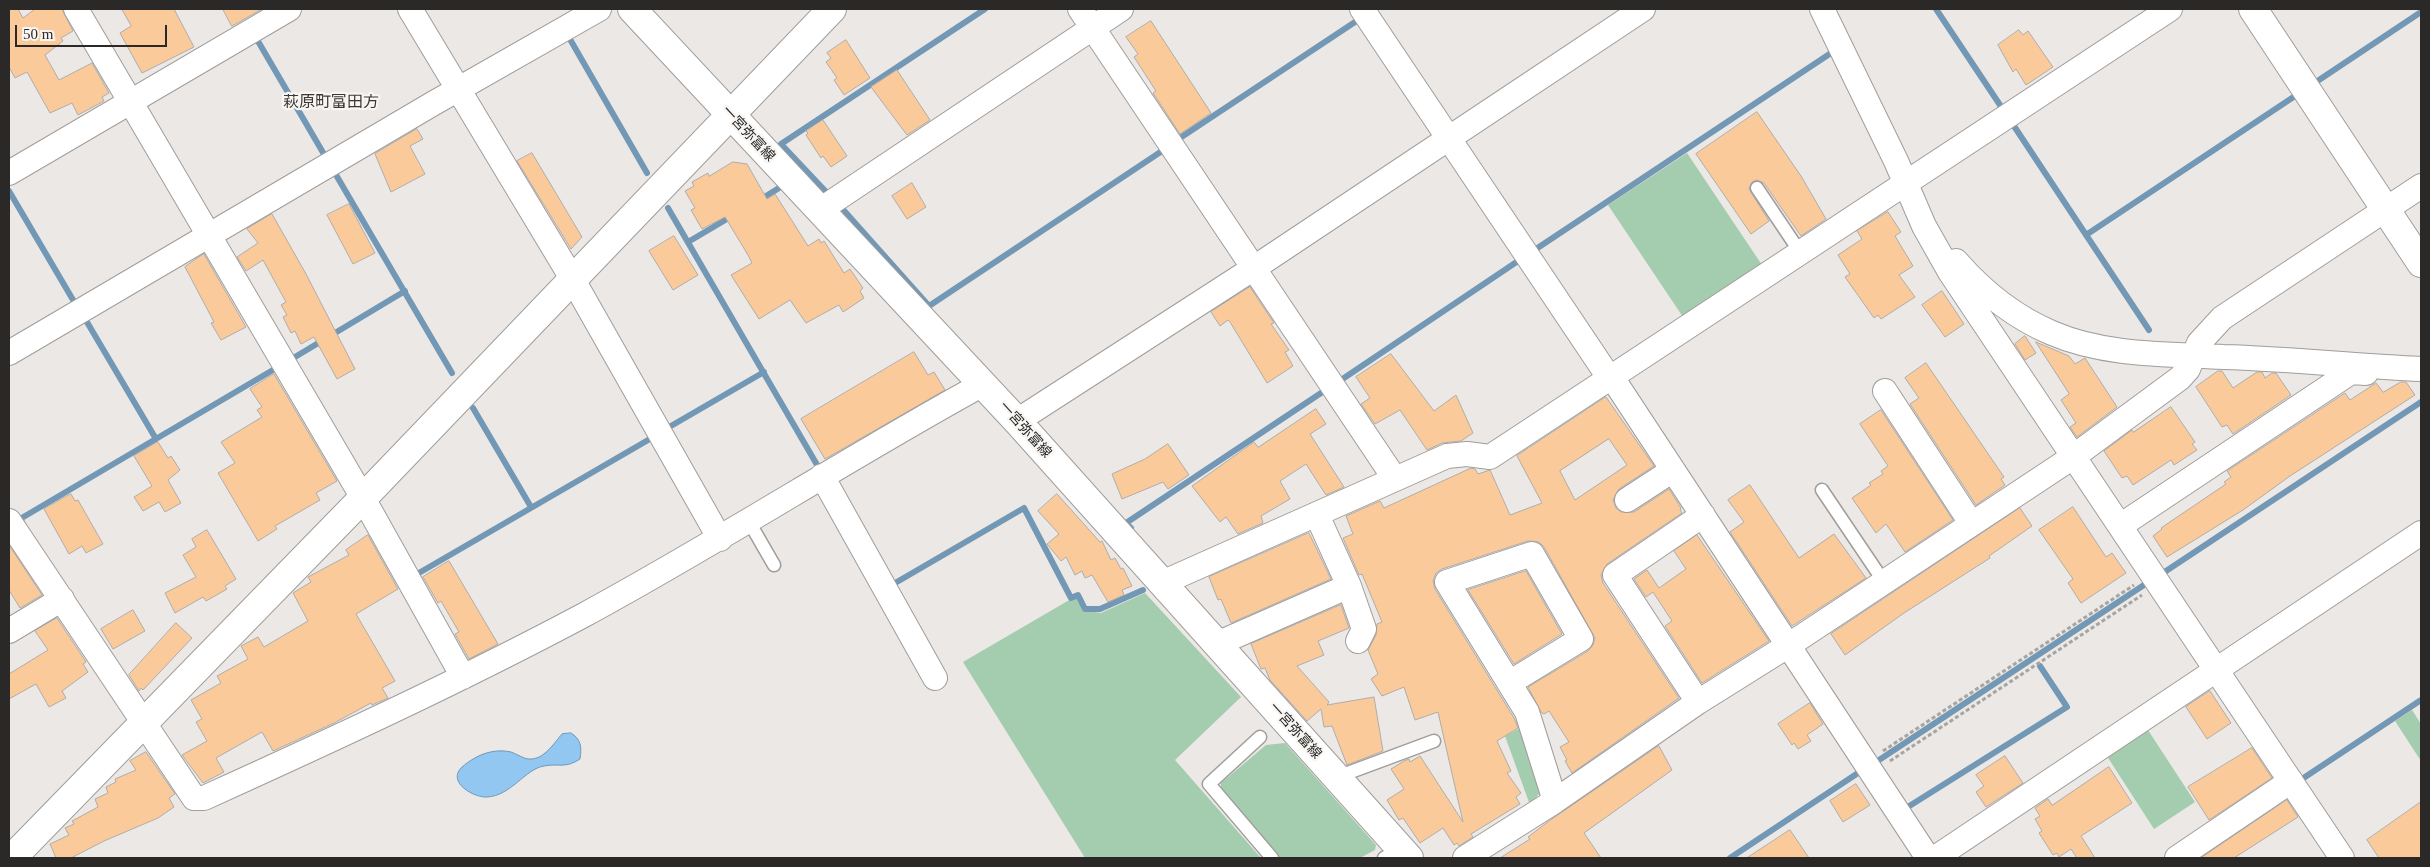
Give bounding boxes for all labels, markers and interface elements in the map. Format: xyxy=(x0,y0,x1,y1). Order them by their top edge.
scale bar xyxy=(18,15,170,47)
text: 50 m xyxy=(23,26,53,42)
district label: 萩原町富田方 xyxy=(283,93,379,113)
street label: 一宮弥富線 xyxy=(718,103,778,165)
street label: 一宮弥富線 xyxy=(995,398,1055,462)
street label: 一宮弥富線 xyxy=(1265,699,1325,763)

